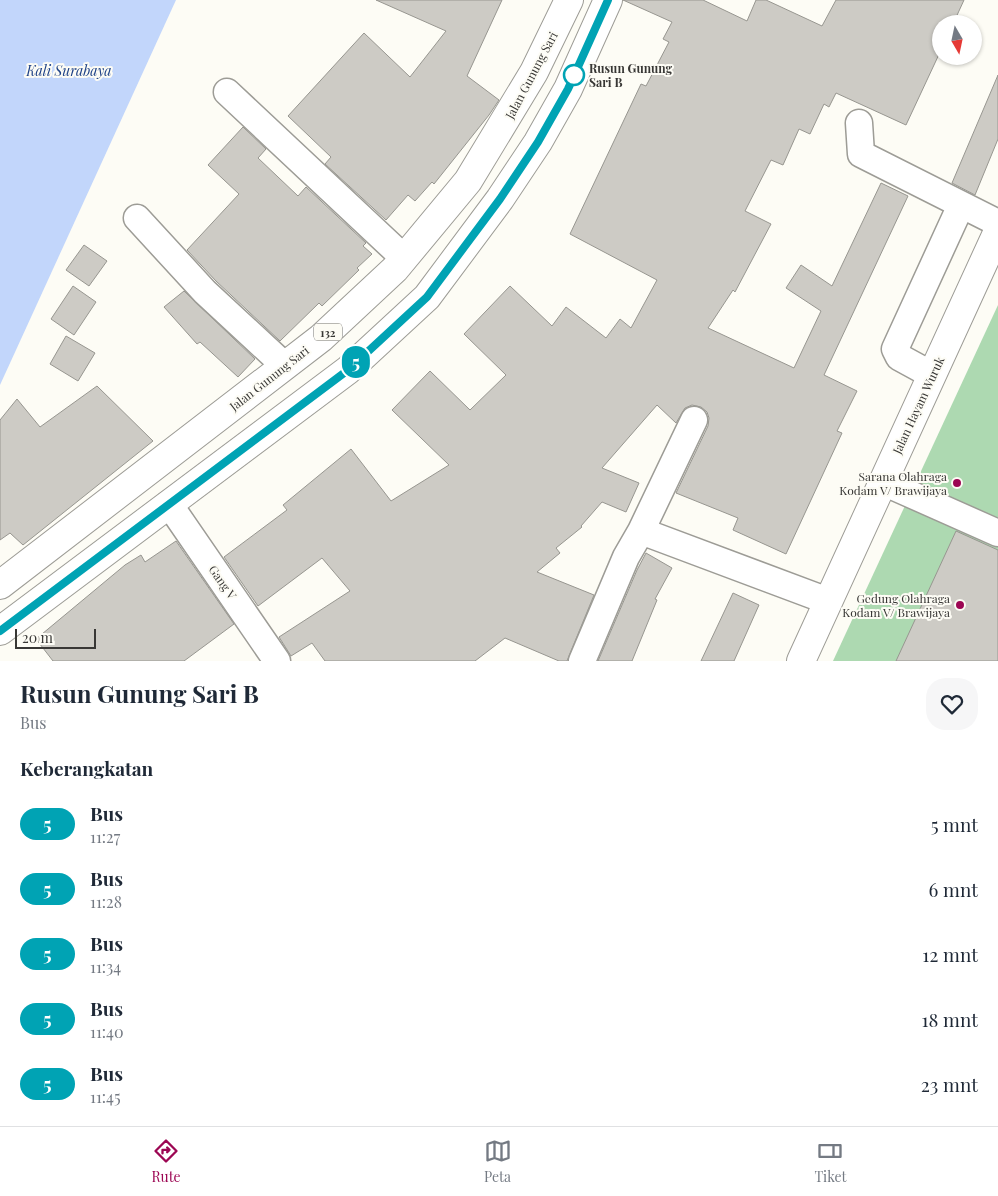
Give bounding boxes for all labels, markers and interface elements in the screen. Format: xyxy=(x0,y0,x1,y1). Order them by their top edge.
north arrow xyxy=(932,15,982,65)
map controls xyxy=(932,15,982,65)
street label: Jalan Gunung Sari xyxy=(501,28,561,122)
place label: Rusun Gunung Sari B xyxy=(589,60,673,90)
water label: Kali Surabaya xyxy=(25,61,112,80)
marker: Rusun Gunung Sari B xyxy=(563,64,585,86)
road number: 132 xyxy=(314,324,342,341)
street label: Jalan Gunung Sari xyxy=(225,342,312,415)
line badge: 5 xyxy=(340,346,372,378)
text: 5 xyxy=(352,350,360,374)
street label: Jalan Hayam Wuruk xyxy=(888,353,948,457)
place label: Sarana Olahraga Kodam V/ Brawijaya xyxy=(839,468,947,498)
marker: Sarana Olahraga Kodam V/ Brawijaya xyxy=(951,477,963,489)
street label: Gang V xyxy=(206,562,241,602)
place label: Gedung Olahraga Kodam V/ Brawijaya xyxy=(842,590,950,620)
marker: Gedung Olahraga Kodam V/ Brawijaya xyxy=(954,599,966,611)
scale bar xyxy=(15,626,96,649)
text: 20 m xyxy=(22,628,53,647)
text: Rusun Gunung Sari B xyxy=(20,677,259,709)
button: heart xyxy=(926,678,978,730)
text: Bus xyxy=(20,712,46,733)
text: Keberangkatan xyxy=(20,755,153,781)
text: Bus xyxy=(90,800,123,826)
text: 5 mnt xyxy=(931,811,978,837)
text: 5 xyxy=(43,812,52,836)
text: 11:27 xyxy=(90,826,120,847)
text: Bus xyxy=(90,865,123,891)
text: 6 mnt xyxy=(929,876,978,902)
text: 5 xyxy=(43,877,52,901)
text: 11:28 xyxy=(90,891,122,912)
text: Bus xyxy=(90,930,123,956)
text: 12 mnt xyxy=(922,941,978,967)
text: 5 xyxy=(43,942,52,966)
text: 11:34 xyxy=(90,956,121,977)
text: Bus xyxy=(90,995,123,1021)
text: 18 mnt xyxy=(921,1006,978,1032)
text: 5 xyxy=(43,1007,52,1031)
text: 11:40 xyxy=(90,1021,124,1042)
text: Bus xyxy=(90,1060,123,1086)
text: 23 mnt xyxy=(921,1071,978,1097)
text: 5 xyxy=(43,1072,52,1096)
text: 11:45 xyxy=(90,1086,121,1107)
tab: Rute xyxy=(151,1137,181,1186)
tab: Peta xyxy=(484,1137,512,1186)
tab: Tiket xyxy=(814,1137,847,1186)

